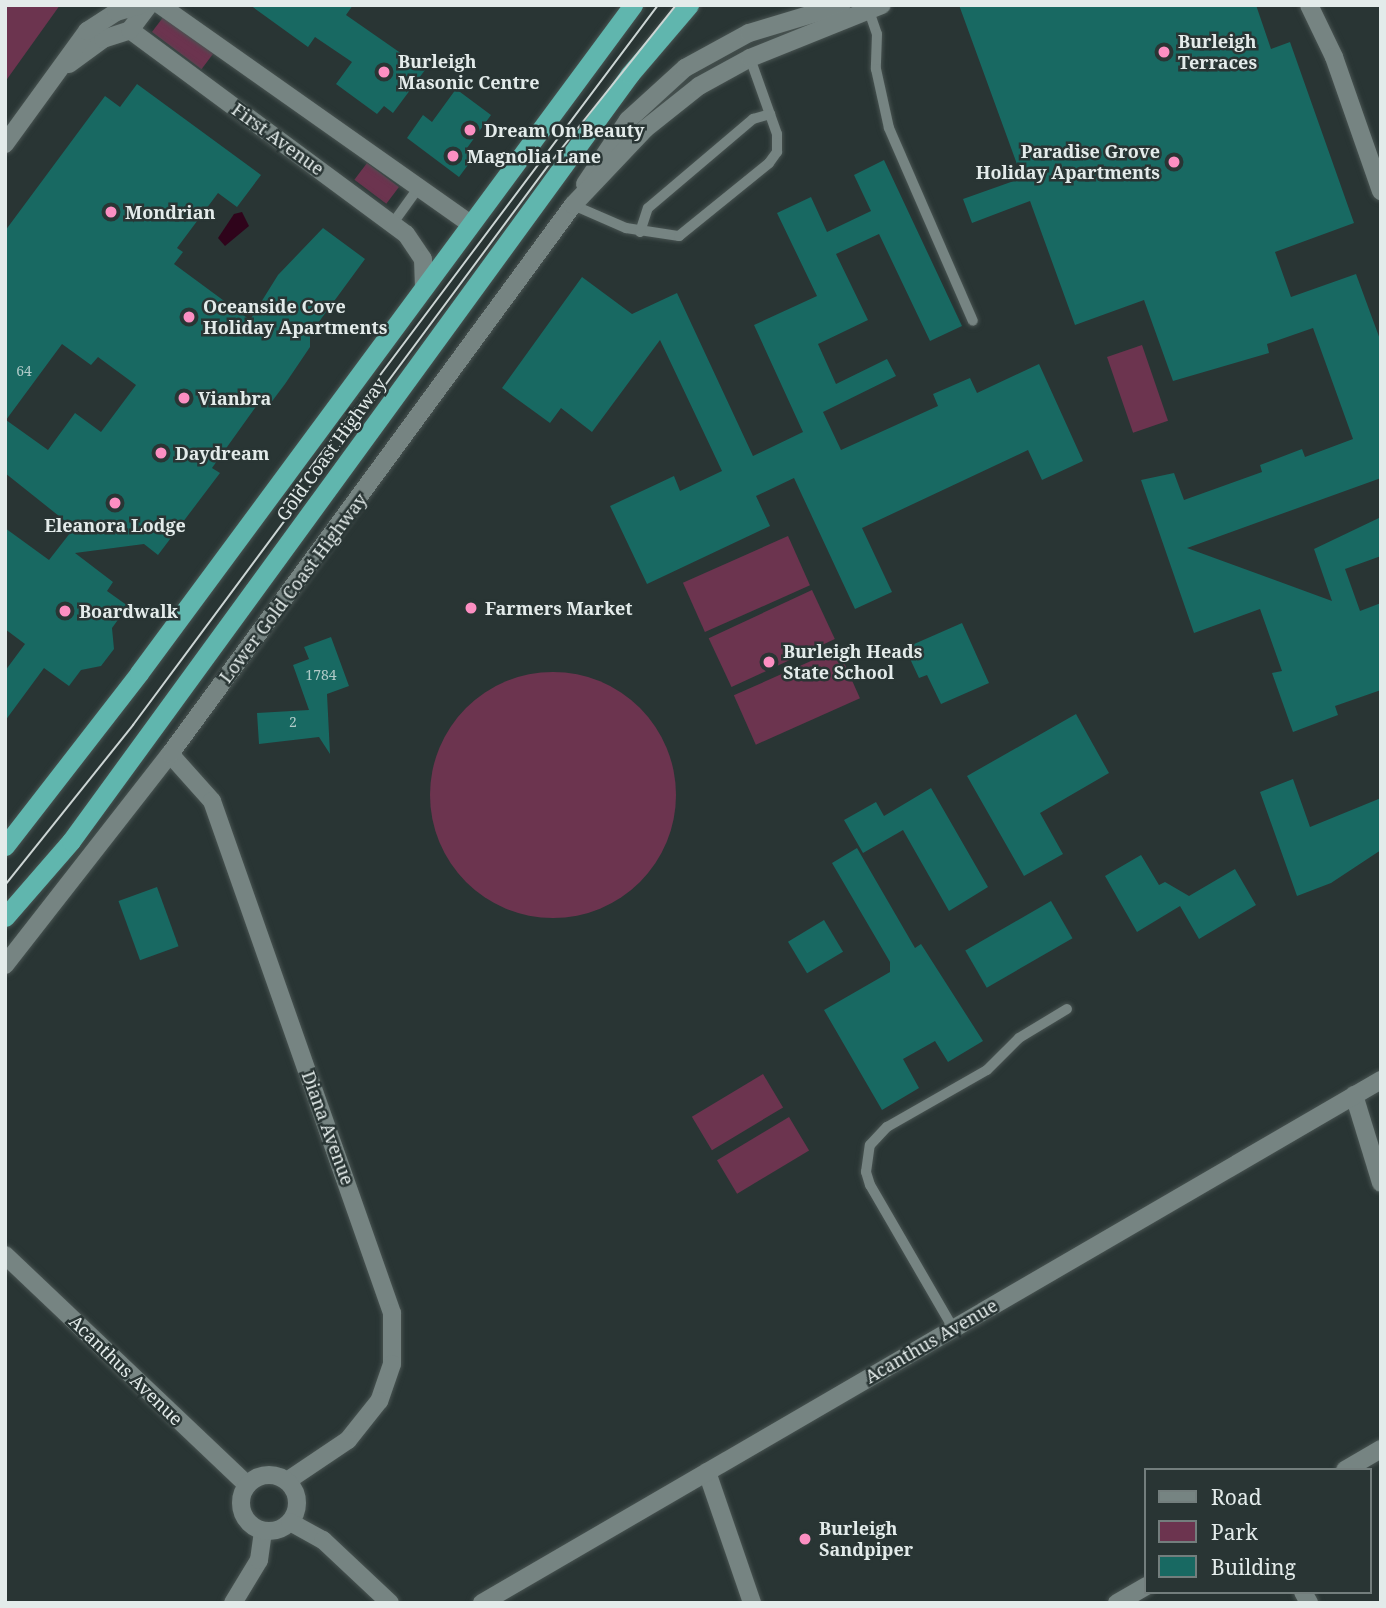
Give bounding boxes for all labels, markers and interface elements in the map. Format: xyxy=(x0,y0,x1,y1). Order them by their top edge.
place label: Burleigh Terraces xyxy=(1178,31,1257,74)
marker: Burleigh Terraces xyxy=(1156,44,1172,60)
place label: Burleigh Masonic Centre xyxy=(398,51,539,94)
marker: Burleigh Masonic Centre xyxy=(376,64,392,80)
street label: First Avenue xyxy=(228,98,328,180)
place label: Dream On Beauty xyxy=(484,119,645,141)
marker: Dream On Beauty xyxy=(462,122,478,138)
place label: Paradise Grove Holiday Apartments xyxy=(976,141,1160,184)
place label: Magnolia Lane xyxy=(467,145,601,167)
marker: Magnolia Lane xyxy=(445,148,461,164)
marker: Paradise Grove Holiday Apartments xyxy=(1166,154,1182,170)
place label: Mondrian xyxy=(125,201,215,223)
marker: Mondrian xyxy=(103,204,119,220)
place label: Oceanside Cove Holiday Apartments xyxy=(203,296,387,338)
marker: Oceanside Cove Holiday Apartments xyxy=(181,309,197,325)
house number: 64 xyxy=(16,363,32,379)
street label: Gold Coast Highway xyxy=(272,373,390,525)
place label: Vianbra xyxy=(198,387,271,409)
marker: Vianbra xyxy=(176,390,192,406)
place label: Daydream xyxy=(175,442,270,464)
marker: Daydream xyxy=(153,445,169,461)
street label: Lower Gold Coast Highway xyxy=(215,489,371,687)
marker: Eleanora Lodge xyxy=(107,495,123,511)
place label: Eleanora Lodge xyxy=(44,514,186,536)
place label: Farmers Market xyxy=(485,597,633,619)
place label: Boardwalk xyxy=(79,600,178,622)
marker: Farmers Market xyxy=(463,600,479,616)
marker: Boardwalk xyxy=(57,603,73,619)
place label: Burleigh Heads State School xyxy=(783,641,922,684)
marker: Burleigh Heads State School xyxy=(761,654,777,670)
house number: 1784 xyxy=(305,667,337,683)
house number: 2 xyxy=(289,714,297,730)
street label: Diana Avenue xyxy=(297,1068,359,1188)
street label: Acanthus Avenue xyxy=(861,1294,1001,1388)
street label: Acanthus Avenue xyxy=(65,1310,187,1430)
legend xyxy=(1144,1468,1372,1594)
text: Road xyxy=(1211,1483,1262,1511)
place label: Burleigh Sandpiper xyxy=(819,1518,913,1560)
text: Park xyxy=(1211,1518,1258,1546)
marker: Burleigh Sandpiper xyxy=(797,1531,813,1547)
text: Building xyxy=(1211,1553,1296,1581)

